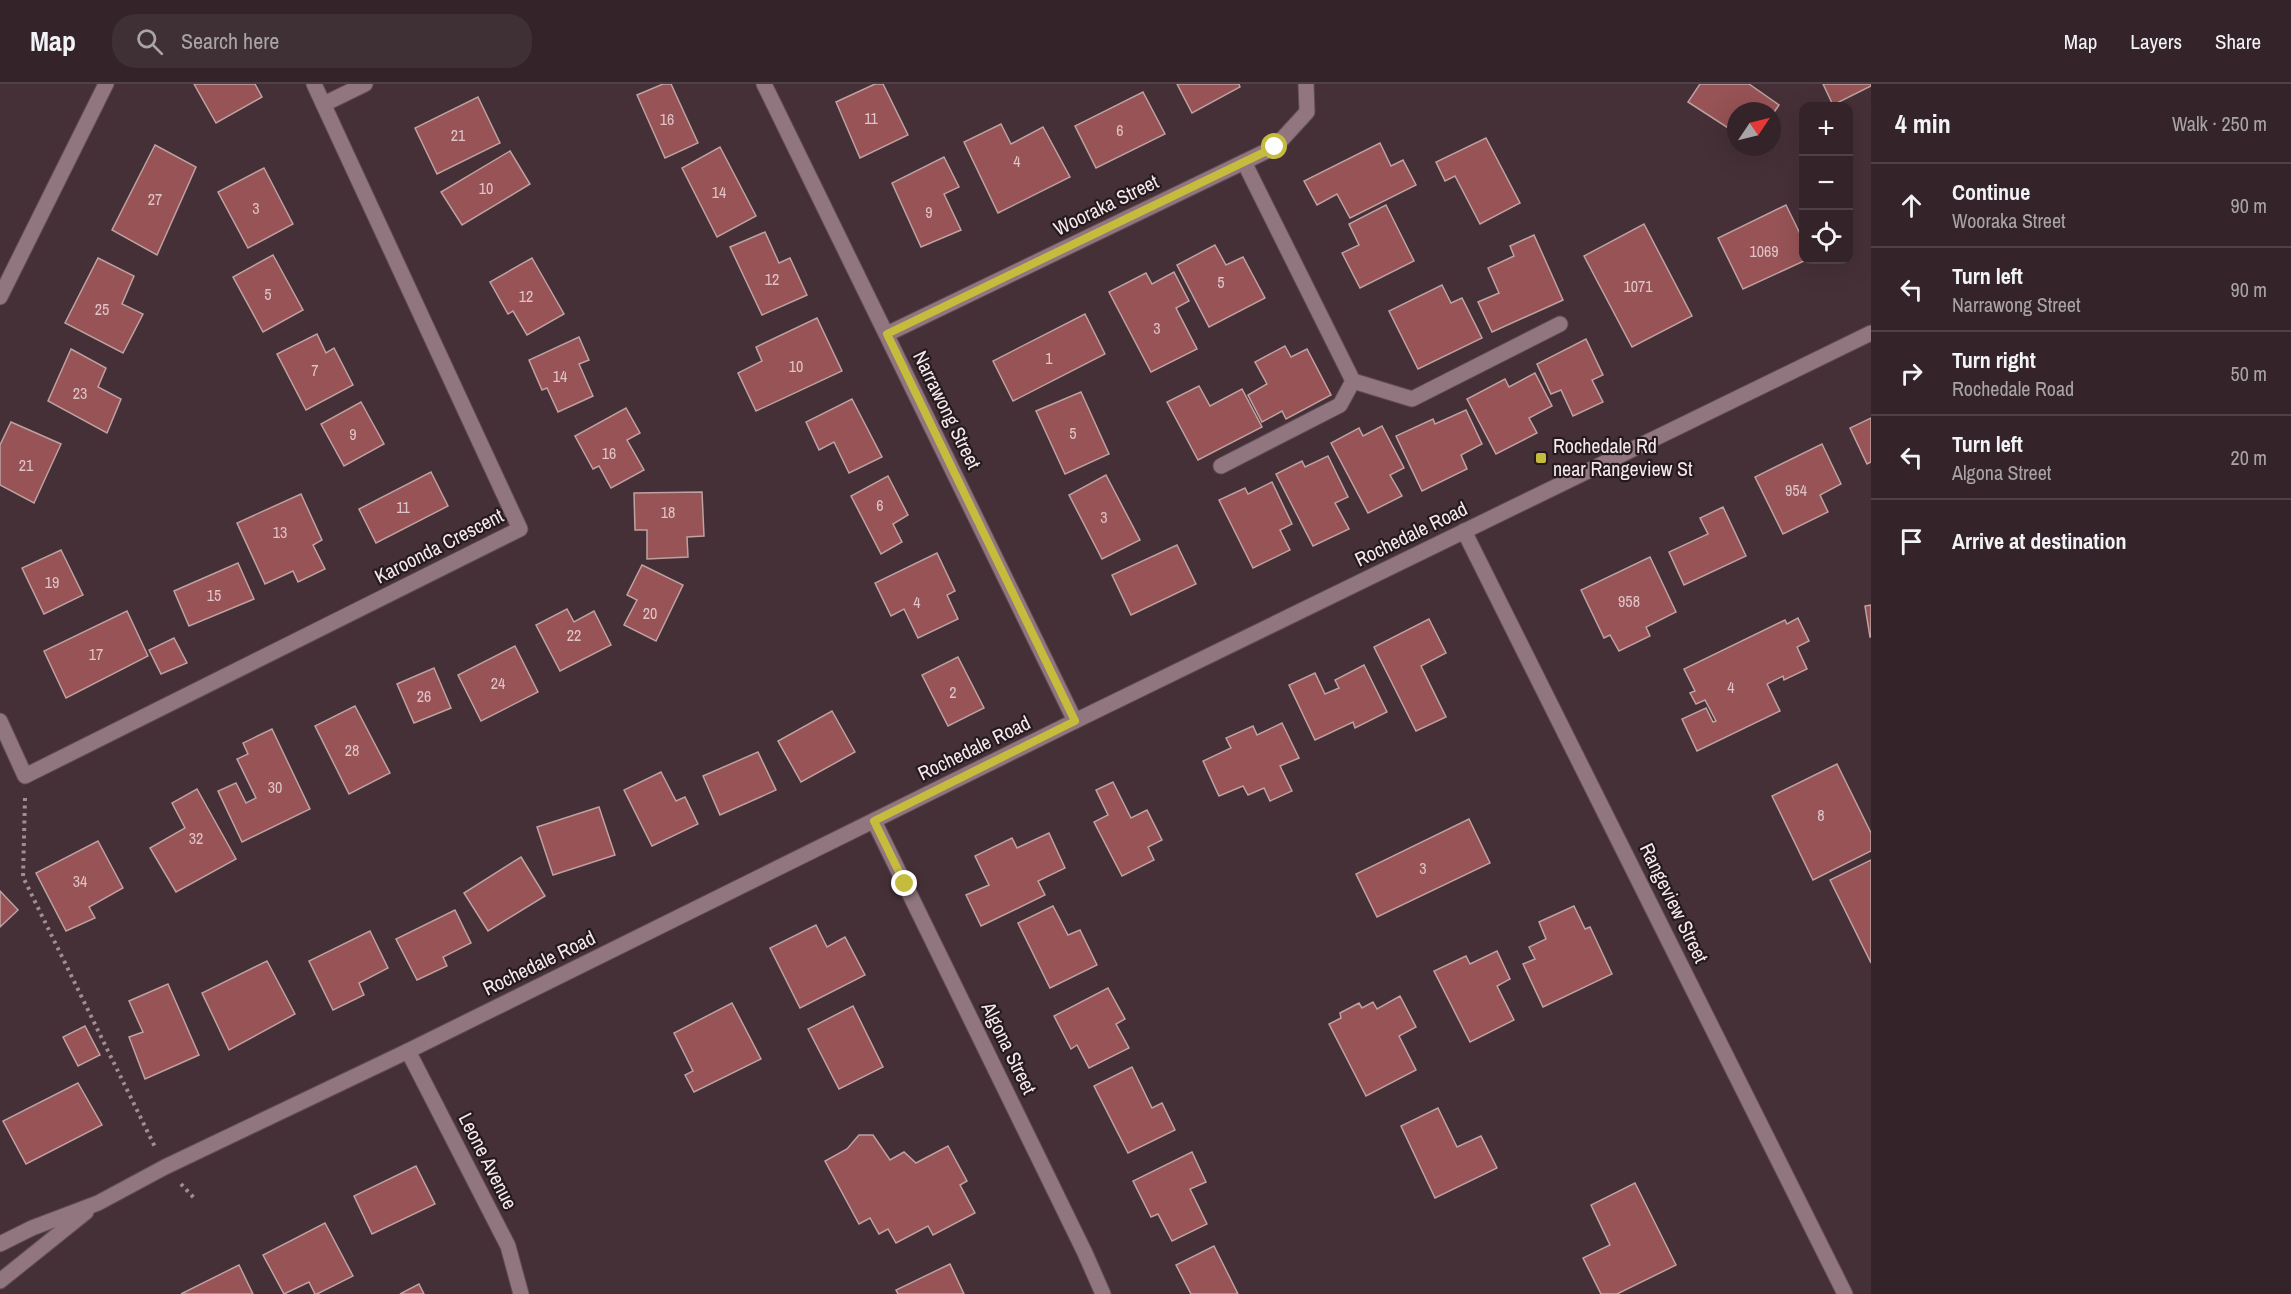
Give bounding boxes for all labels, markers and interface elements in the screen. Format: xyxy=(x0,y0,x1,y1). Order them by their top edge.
search box xyxy=(112,14,532,68)
text: Map xyxy=(30,22,76,60)
icon: search xyxy=(133,25,166,58)
text: Search here xyxy=(181,26,279,56)
text: Map xyxy=(2064,27,2097,56)
text: Layers xyxy=(2130,27,2182,56)
text: Share xyxy=(2215,27,2261,56)
north arrow xyxy=(1727,102,1781,156)
map controls xyxy=(1799,102,1853,264)
button: + xyxy=(1799,102,1853,156)
text: 4 min xyxy=(1895,106,1951,141)
house number: 11 xyxy=(864,107,879,129)
house number: 16 xyxy=(660,108,674,130)
text: Walk · 250 m xyxy=(2172,110,2267,137)
house number: 6 xyxy=(1116,119,1124,141)
house number: 21 xyxy=(451,124,466,146)
route start xyxy=(1261,133,1287,159)
house number: 4 xyxy=(1013,150,1021,172)
button: − xyxy=(1799,156,1853,210)
street label: Wooraka Street xyxy=(1049,167,1163,242)
house number: 10 xyxy=(479,177,493,199)
text: Continue xyxy=(1952,177,2030,207)
house number: 14 xyxy=(712,181,726,203)
house number: 27 xyxy=(148,188,162,210)
icon: ahead xyxy=(1895,189,1928,222)
text: 90 m xyxy=(2231,192,2267,219)
house number: 3 xyxy=(252,197,260,219)
house number: 9 xyxy=(925,201,933,223)
text: Wooraka Street xyxy=(1952,207,2066,234)
button: locate xyxy=(1799,210,1853,264)
house number: 1069 xyxy=(1749,240,1779,262)
text: Turn left xyxy=(1952,261,2023,291)
house number: 12 xyxy=(765,268,779,290)
house number: 5 xyxy=(1217,271,1225,293)
icon: left xyxy=(1895,273,1928,306)
house number: 1071 xyxy=(1623,275,1653,297)
text: 90 m xyxy=(2231,276,2267,303)
house number: 5 xyxy=(264,283,272,305)
house number: 12 xyxy=(519,285,533,307)
text: Narrawong Street xyxy=(1952,291,2081,318)
house number: 25 xyxy=(95,298,109,320)
house number: 3 xyxy=(1153,317,1161,339)
text: Turn right xyxy=(1952,345,2036,375)
street label: Narrawong Street xyxy=(907,346,988,474)
house number: 1 xyxy=(1045,347,1053,369)
house number: 10 xyxy=(789,355,803,377)
icon: right xyxy=(1895,357,1928,390)
house number: 7 xyxy=(311,359,319,381)
text: 50 m xyxy=(2231,360,2267,387)
house number: 14 xyxy=(553,365,567,387)
text: Rochedale Road xyxy=(1952,375,2074,402)
house number: 23 xyxy=(73,382,87,404)
house number: 5 xyxy=(1069,422,1077,444)
house number: 9 xyxy=(349,423,357,445)
text: Turn left xyxy=(1952,429,2023,459)
place label: Rochedale Rd near Rangeview St xyxy=(1553,432,1693,482)
icon: left xyxy=(1895,441,1928,474)
house number: 16 xyxy=(602,442,616,464)
text: 20 m xyxy=(2231,444,2267,471)
marker: Rochedale Rd near Rangeview St xyxy=(1534,451,1548,465)
house number: 21 xyxy=(19,454,34,476)
text: Algona Street xyxy=(1952,459,2051,486)
house number: 954 xyxy=(1785,479,1807,501)
house number: 6 xyxy=(876,494,884,516)
street label: Rochedale Road xyxy=(1350,495,1472,572)
house number: 11 xyxy=(396,496,411,518)
street label: Karoonda Crescent xyxy=(370,501,508,590)
house number: 18 xyxy=(661,501,675,523)
house number: 3 xyxy=(1100,506,1108,528)
house number: 13 xyxy=(273,521,287,543)
icon: arrive xyxy=(1895,525,1928,558)
text: Arrive at destination xyxy=(1952,526,2126,556)
house number: 19 xyxy=(45,571,59,593)
house number: 15 xyxy=(207,584,221,606)
house number: 958 xyxy=(1618,590,1640,612)
house number: 4 xyxy=(913,591,921,613)
house number: 20 xyxy=(643,602,657,624)
house number: 22 xyxy=(567,624,581,646)
house number: 17 xyxy=(89,643,103,665)
house number: 24 xyxy=(491,672,505,694)
house number: 4 xyxy=(1727,676,1735,698)
house number: 2 xyxy=(949,681,957,703)
house number: 26 xyxy=(417,685,431,707)
street label: Rochedale Road xyxy=(913,709,1035,786)
house number: 28 xyxy=(345,739,359,761)
house number: 30 xyxy=(268,776,282,798)
house number: 8 xyxy=(1817,804,1825,826)
house number: 32 xyxy=(189,827,203,849)
street label: Rangeview Street xyxy=(1634,838,1715,968)
house number: 3 xyxy=(1419,857,1427,879)
house number: 34 xyxy=(73,870,87,892)
route end xyxy=(891,870,917,896)
street label: Rochedale Road xyxy=(478,924,600,1001)
street label: Algona Street xyxy=(975,996,1044,1099)
street label: Leone Avenue xyxy=(453,1108,524,1214)

